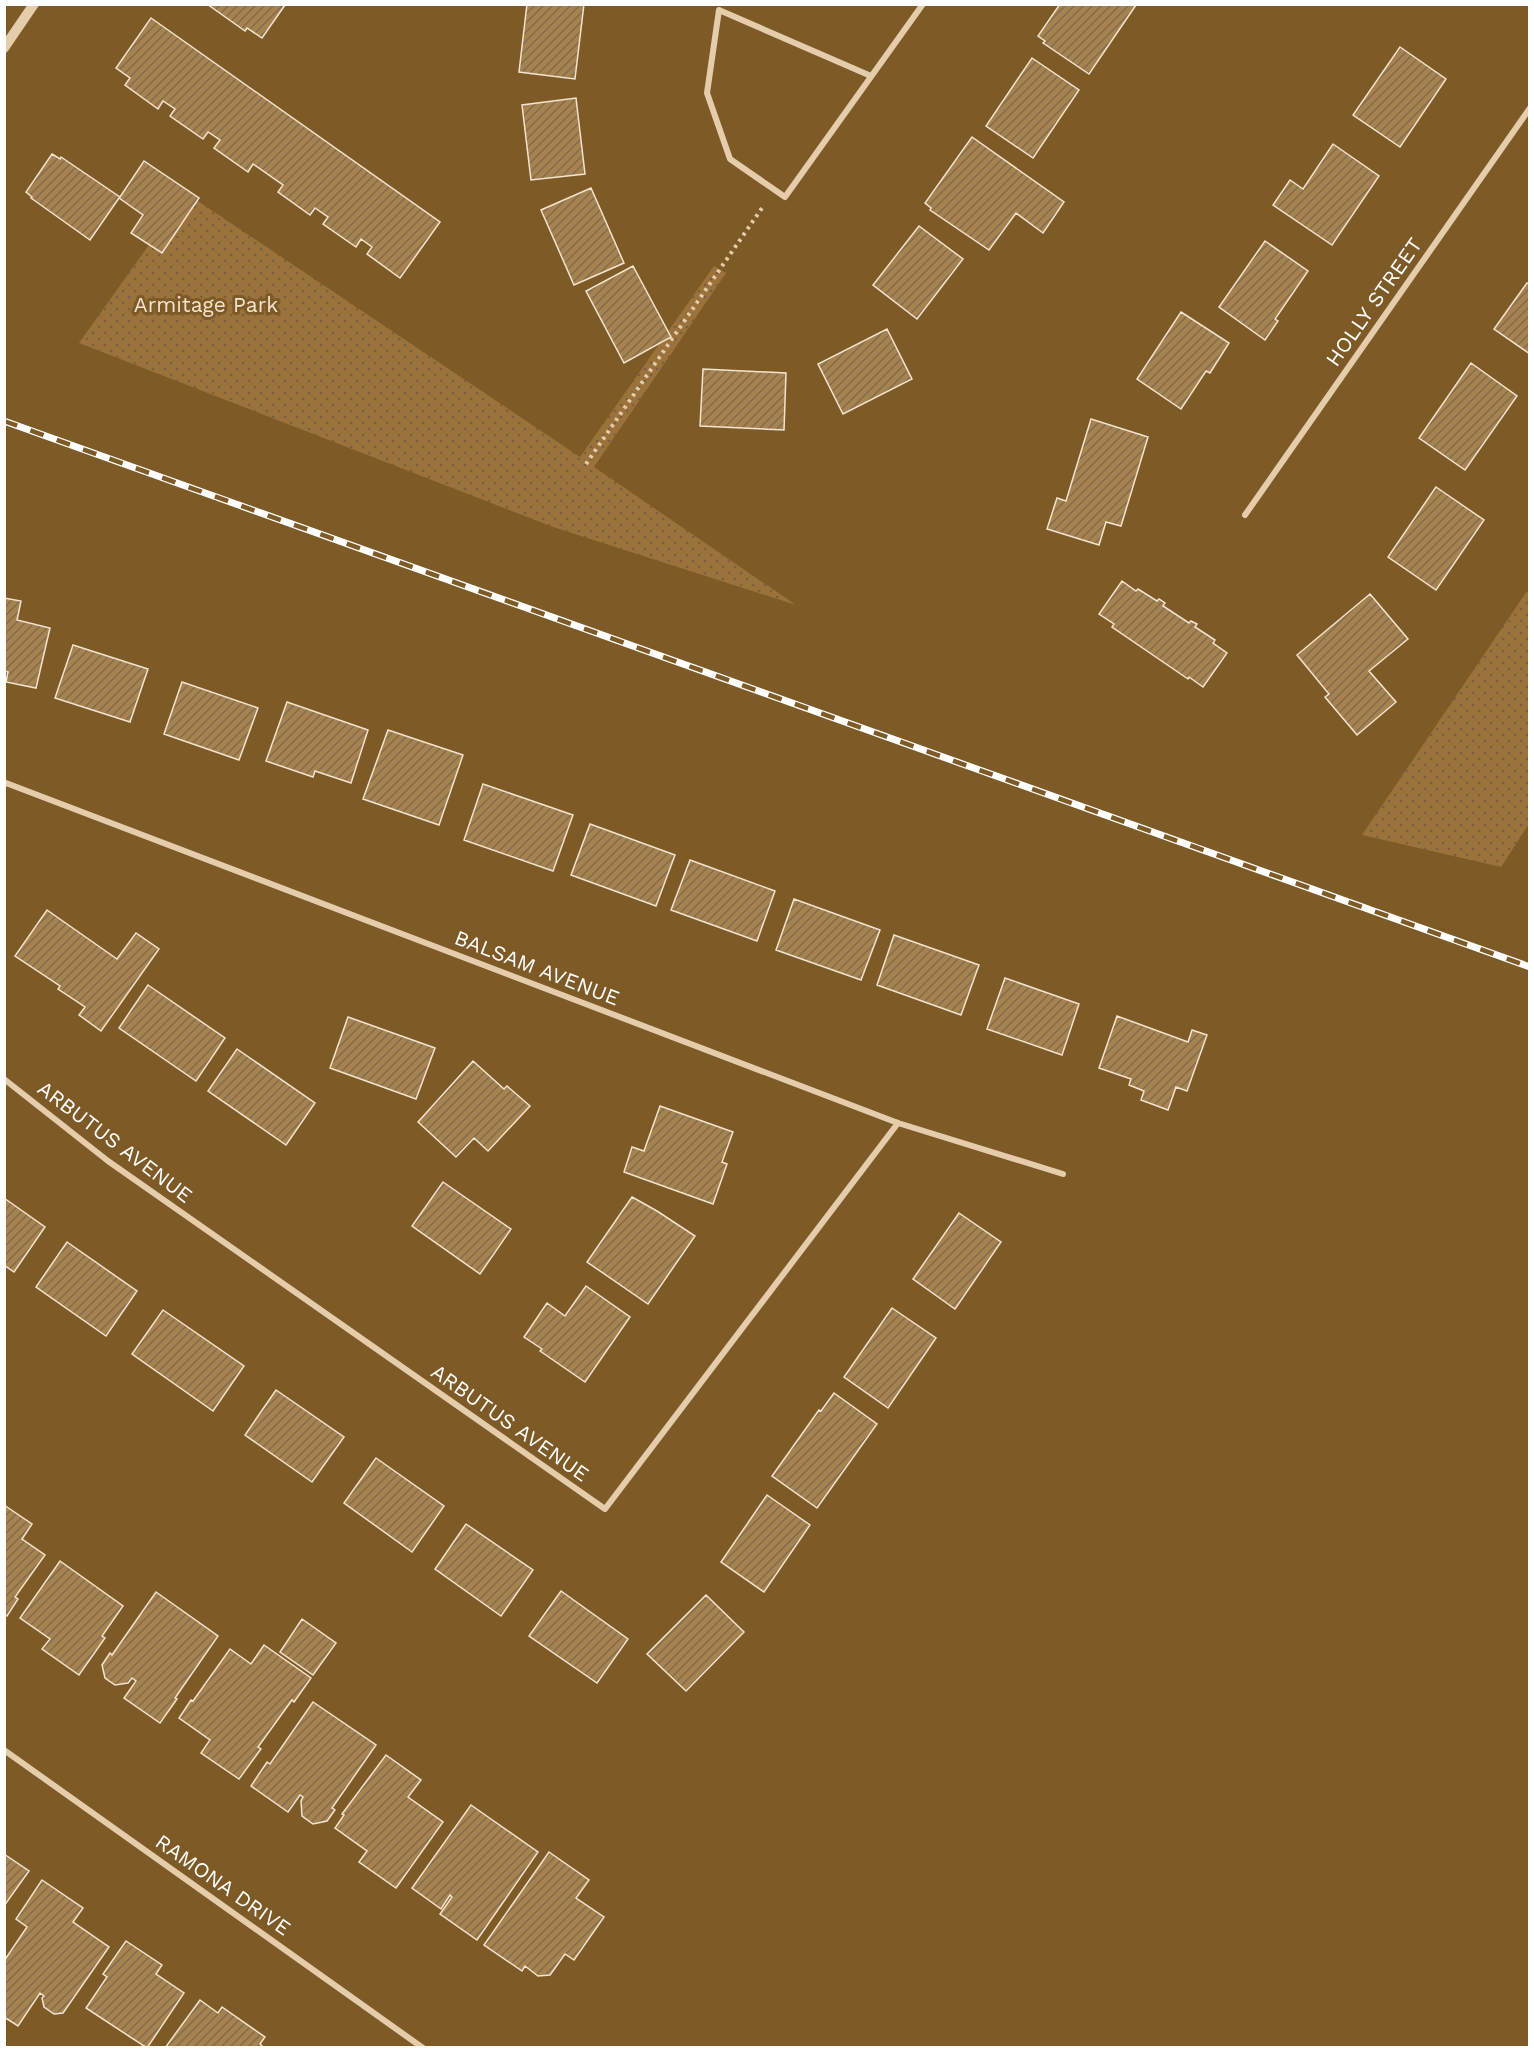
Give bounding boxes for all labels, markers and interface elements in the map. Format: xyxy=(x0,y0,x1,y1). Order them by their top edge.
street label: HOLLY STREET xyxy=(1320,232,1427,371)
park label: Armitage Park xyxy=(134,292,278,317)
street label: BALSAM AVENUE xyxy=(451,925,623,1010)
street label: ARBUTUS AVENUE xyxy=(33,1075,198,1208)
street label: ARBUTUS AVENUE xyxy=(427,1359,594,1486)
street label: RAMONA DRIVE xyxy=(151,1829,296,1941)

